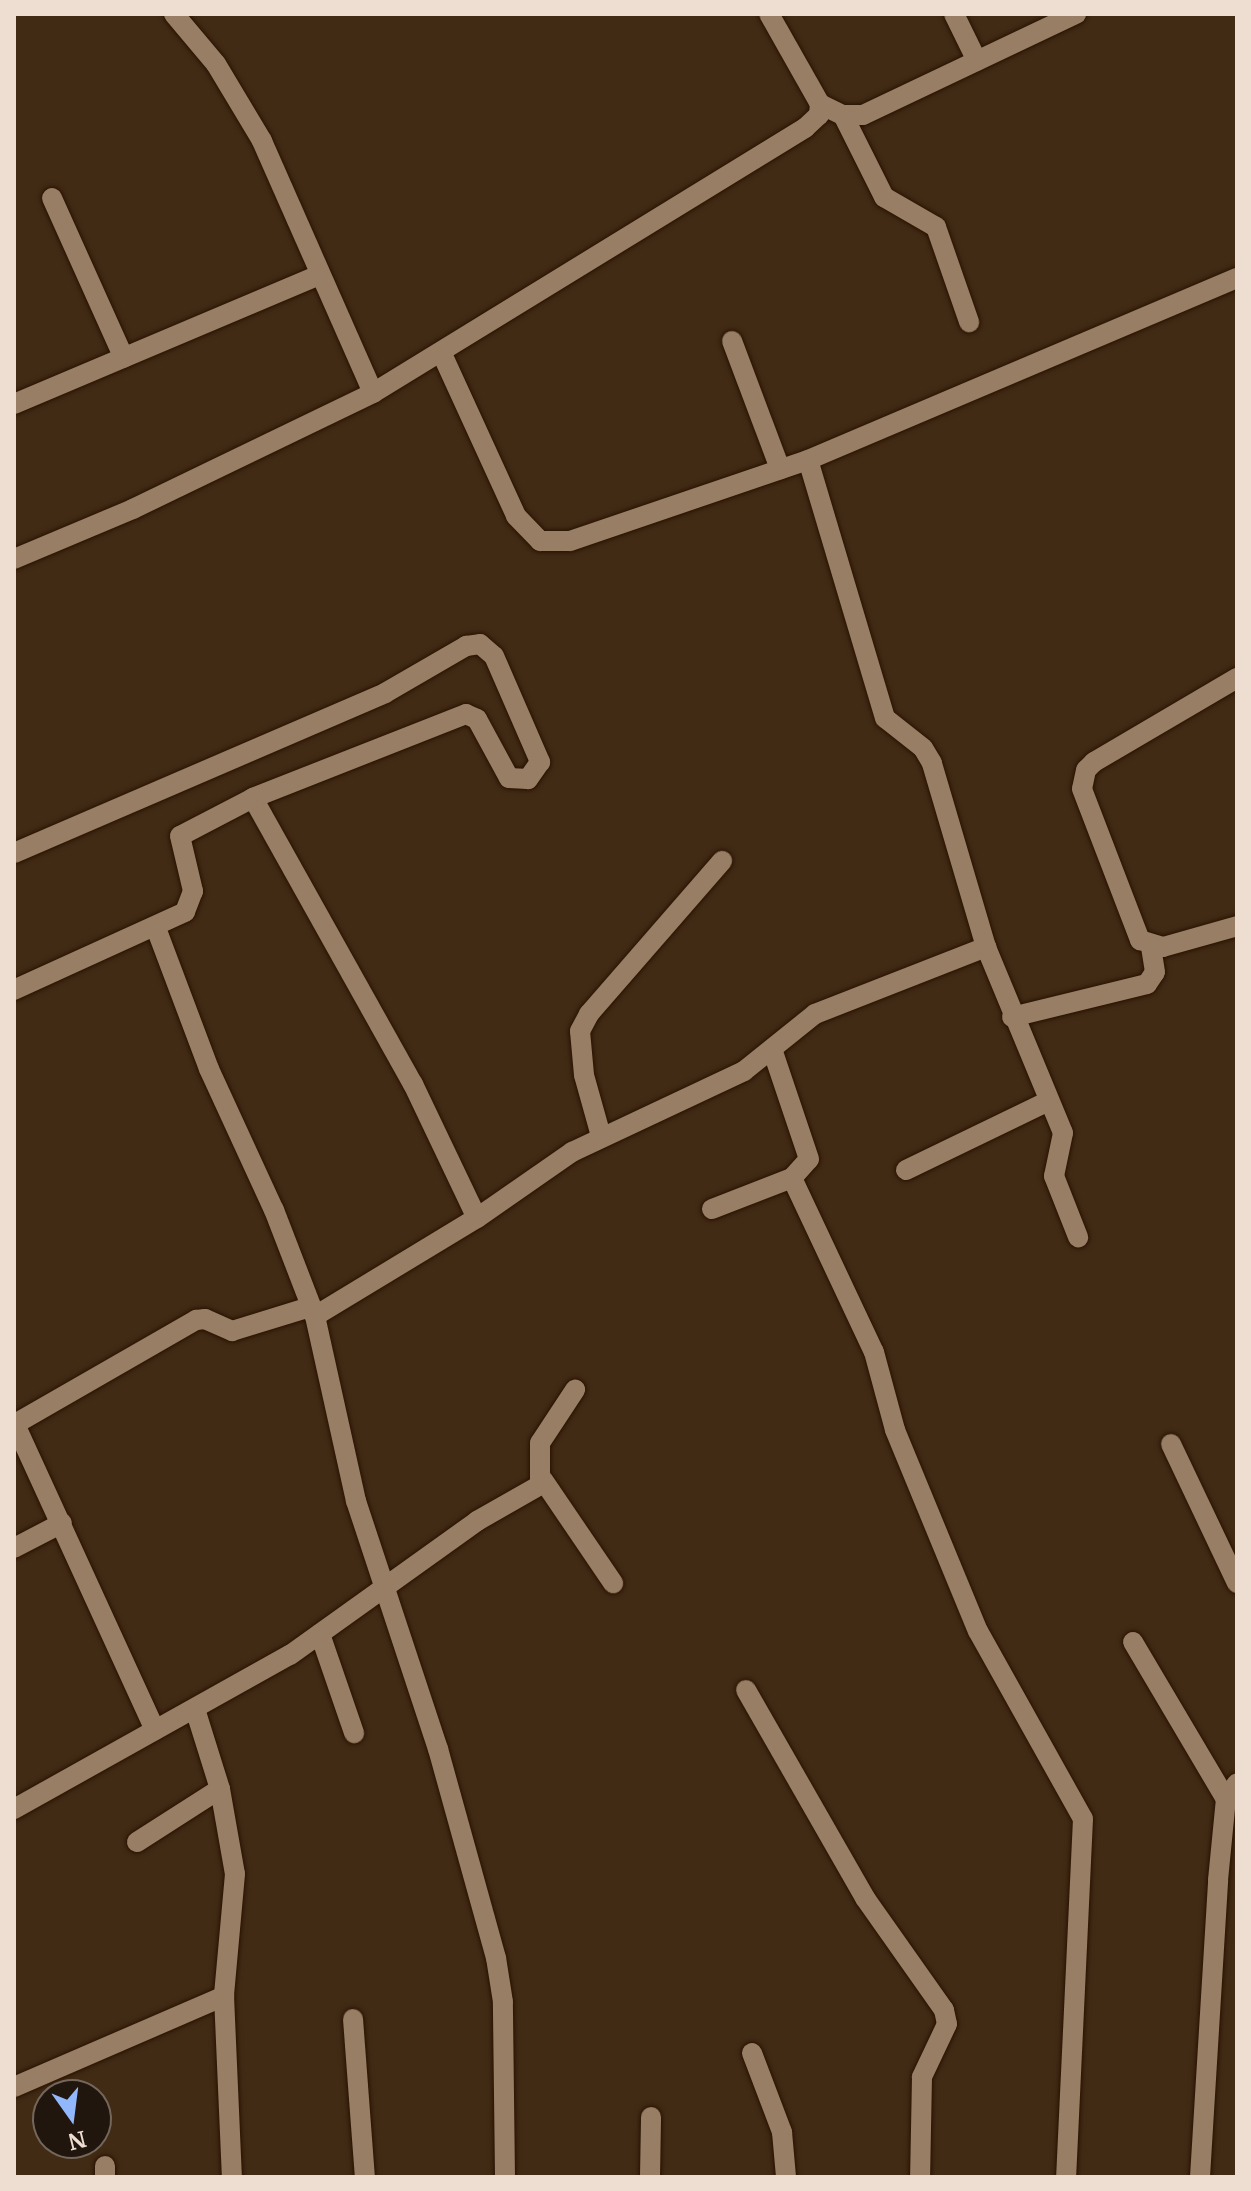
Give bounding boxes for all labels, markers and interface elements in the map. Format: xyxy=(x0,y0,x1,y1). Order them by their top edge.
north arrow xyxy=(32,2079,112,2159)
text: N xyxy=(66,2125,89,2156)

